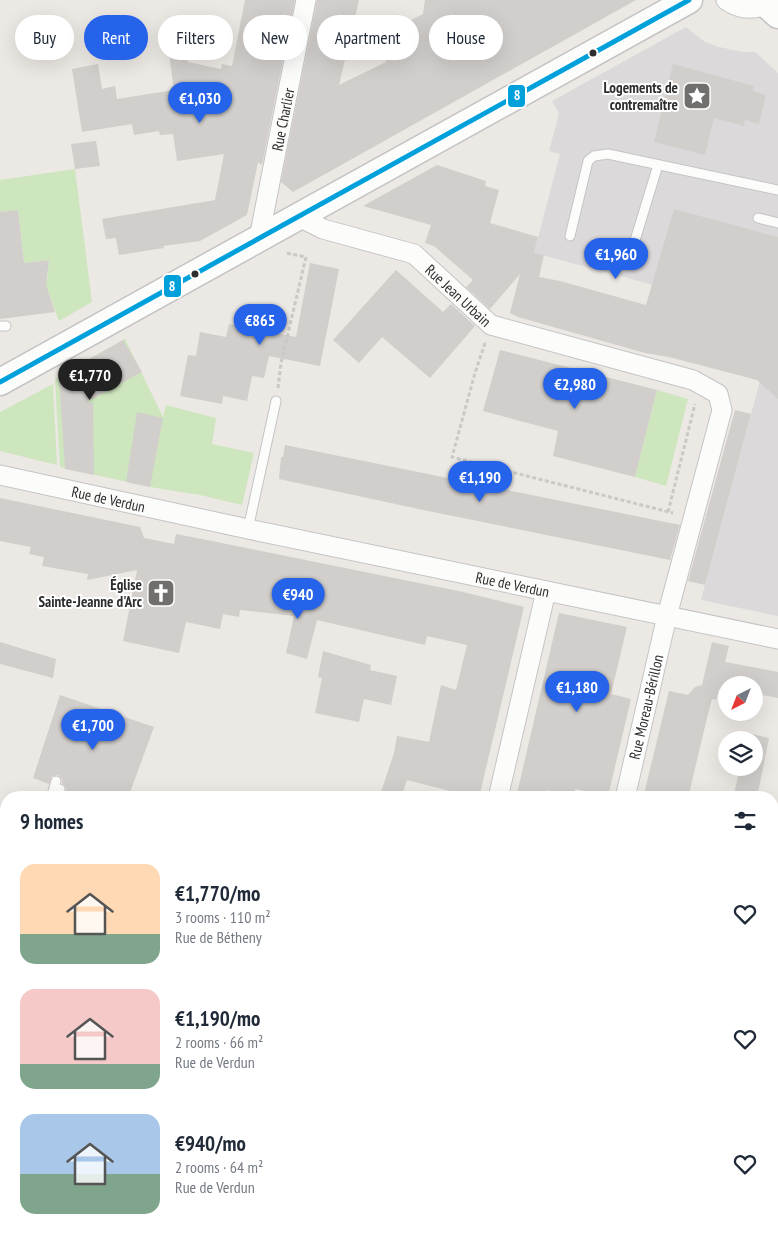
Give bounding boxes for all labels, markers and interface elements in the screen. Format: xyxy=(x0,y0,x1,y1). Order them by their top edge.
chip: Buy xyxy=(15,15,74,60)
chip: Rent xyxy=(84,15,148,60)
chip: Filters xyxy=(158,15,233,60)
chip: New xyxy=(243,15,307,60)
chip: Apartment xyxy=(317,15,419,60)
chip: House xyxy=(429,15,503,60)
unlabelled marker xyxy=(588,48,598,58)
place label: Logements de contremaître xyxy=(603,78,678,114)
place icon: Logements de contremaître xyxy=(682,81,712,111)
pin: €1,030 xyxy=(159,82,241,124)
line badge: 8 xyxy=(507,84,526,108)
street label: Rue Charlier xyxy=(267,85,298,152)
text: 8 xyxy=(514,86,520,104)
text: €1,030 xyxy=(179,88,221,108)
pin: €1,960 xyxy=(575,238,657,280)
text: €1,960 xyxy=(595,244,637,264)
street label: Rue Jean Urbain xyxy=(422,260,495,330)
unlabelled marker xyxy=(190,269,200,279)
line badge: 8 xyxy=(163,274,182,298)
text: 8 xyxy=(169,277,175,295)
pin: €865 xyxy=(230,304,290,346)
text: €865 xyxy=(245,310,275,330)
pin: €1,770 xyxy=(49,358,131,401)
text: €1,770 xyxy=(69,365,111,385)
pin: €2,980 xyxy=(534,368,616,410)
text: €2,980 xyxy=(554,374,596,394)
pin: €1,190 xyxy=(439,460,521,503)
text: €1,190 xyxy=(459,467,501,487)
street label: Rue de Verdun xyxy=(70,481,147,516)
street label: Rue de Verdun xyxy=(474,567,551,601)
place label: Église Sainte-Jeanne d'Arc xyxy=(38,575,143,611)
church icon: Église Sainte-Jeanne d'Arc xyxy=(146,578,176,608)
pin: €940 xyxy=(268,578,328,620)
text: €940 xyxy=(283,584,313,604)
street label: Rue Moreau-Bérillon xyxy=(625,653,667,761)
pin: €1,180 xyxy=(536,670,618,713)
north arrow xyxy=(718,676,762,721)
map controls xyxy=(718,676,763,776)
text: €1,180 xyxy=(556,677,598,697)
pin: €1,700 xyxy=(52,708,134,751)
text: €1,700 xyxy=(72,715,114,735)
button: layers xyxy=(718,731,763,776)
icon: filters xyxy=(731,807,759,835)
text: 9 homes xyxy=(20,808,83,835)
text: €1,770/mo xyxy=(175,880,260,907)
icon: home xyxy=(60,884,120,944)
icon: heart xyxy=(731,900,759,928)
text: 3 rooms · 110 m² xyxy=(175,907,271,927)
text: Rue de Bétheny xyxy=(175,927,262,947)
text: €1,190/mo xyxy=(175,1005,260,1032)
icon: home xyxy=(60,1009,120,1069)
icon: heart xyxy=(731,1025,759,1053)
text: 2 rooms · 66 m² xyxy=(175,1032,263,1052)
text: Rue de Verdun xyxy=(175,1052,255,1072)
text: €940/mo xyxy=(175,1130,246,1157)
icon: home xyxy=(60,1134,120,1194)
icon: heart xyxy=(731,1150,759,1178)
text: 2 rooms · 64 m² xyxy=(175,1157,263,1177)
text: Rue de Verdun xyxy=(175,1177,255,1197)

